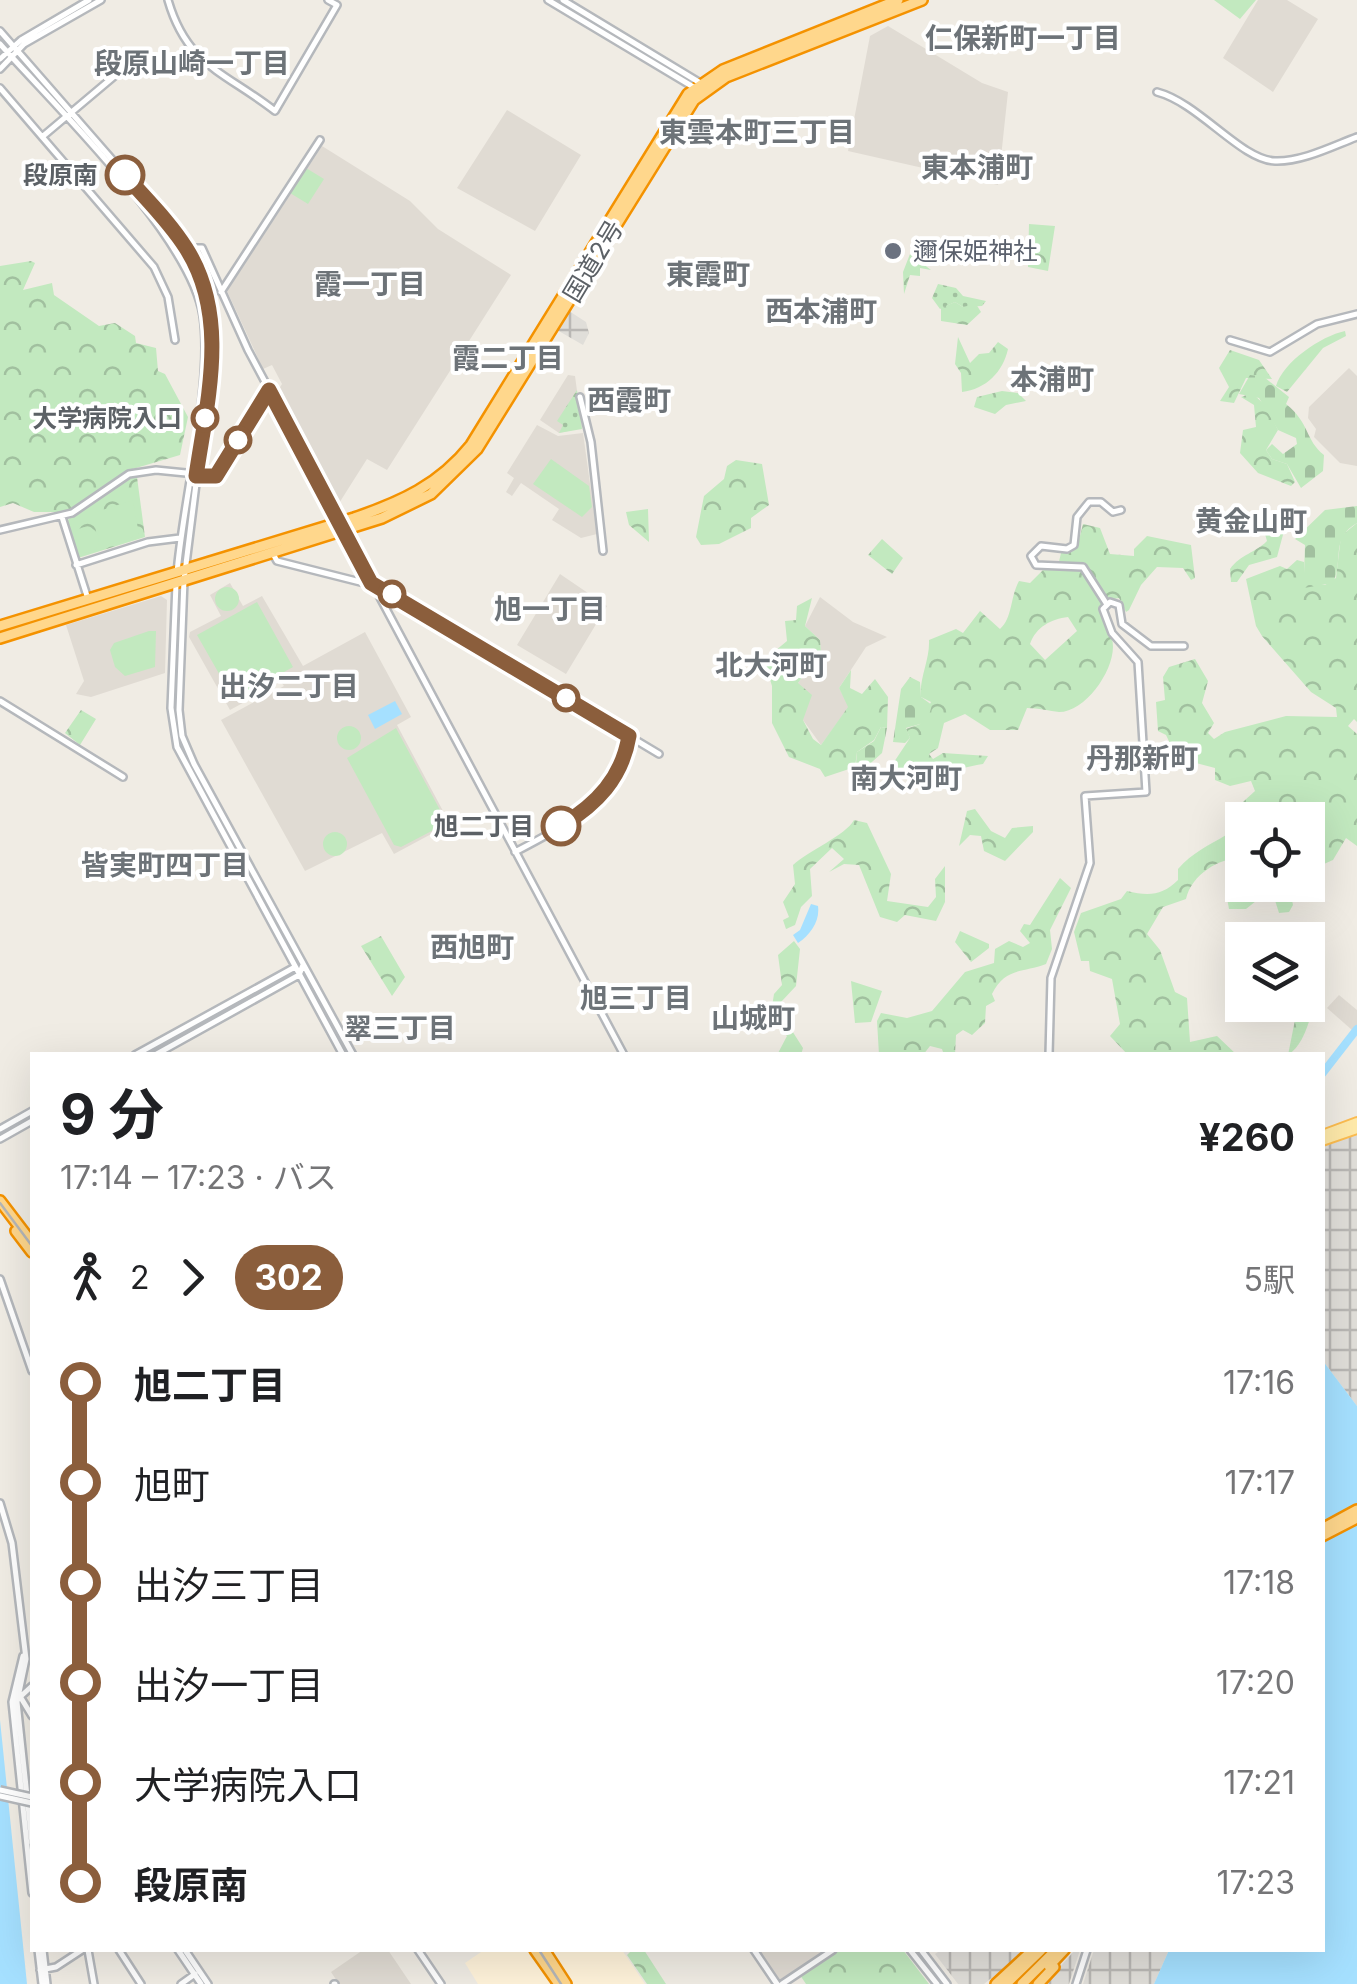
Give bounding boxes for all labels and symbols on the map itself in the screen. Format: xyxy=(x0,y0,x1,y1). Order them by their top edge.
district label: 仁保新町一丁目 xyxy=(925,21,1121,55)
district label: 段原山崎一丁目 xyxy=(94,46,290,80)
district label: 東雲本町三丁目 xyxy=(659,115,855,149)
district label: 東本浦町 xyxy=(921,150,1033,184)
marker: 段原南 xyxy=(106,156,144,194)
place label: 段原南 xyxy=(23,160,98,190)
street label: 国道2号 xyxy=(557,215,629,307)
place label: 邇保姫神社 xyxy=(913,236,1038,266)
marker: 邇保姫神社 xyxy=(882,240,904,262)
district label: 東霞町 xyxy=(666,257,750,291)
district label: 霞一丁目 xyxy=(314,267,426,301)
district label: 西本浦町 xyxy=(765,294,877,328)
district label: 霞二丁目 xyxy=(452,341,564,375)
district label: 本浦町 xyxy=(1010,362,1094,396)
district label: 西霞町 xyxy=(587,383,671,417)
place label: 大学病院入口 xyxy=(32,403,182,433)
marker: 大学病院入口 xyxy=(192,405,218,431)
unlabelled marker xyxy=(225,427,251,453)
district label: 黄金山町 xyxy=(1195,504,1307,538)
unlabelled marker xyxy=(379,581,405,607)
district label: 旭一丁目 xyxy=(494,592,606,626)
district label: 北大河町 xyxy=(715,648,827,682)
district label: 出汐二丁目 xyxy=(219,669,359,703)
unlabelled marker xyxy=(553,685,579,711)
district label: 丹那新町 xyxy=(1086,741,1198,775)
district label: 南大河町 xyxy=(850,761,962,795)
marker: 旭二丁目 xyxy=(542,807,580,845)
place label: 旭二丁目 xyxy=(434,811,534,841)
district label: 皆実町四丁目 xyxy=(81,848,249,882)
district label: 西旭町 xyxy=(430,930,514,964)
district label: 旭三丁目 xyxy=(580,981,692,1015)
district label: 山城町 xyxy=(711,1001,795,1035)
district label: 翠三丁目 xyxy=(344,1011,456,1045)

